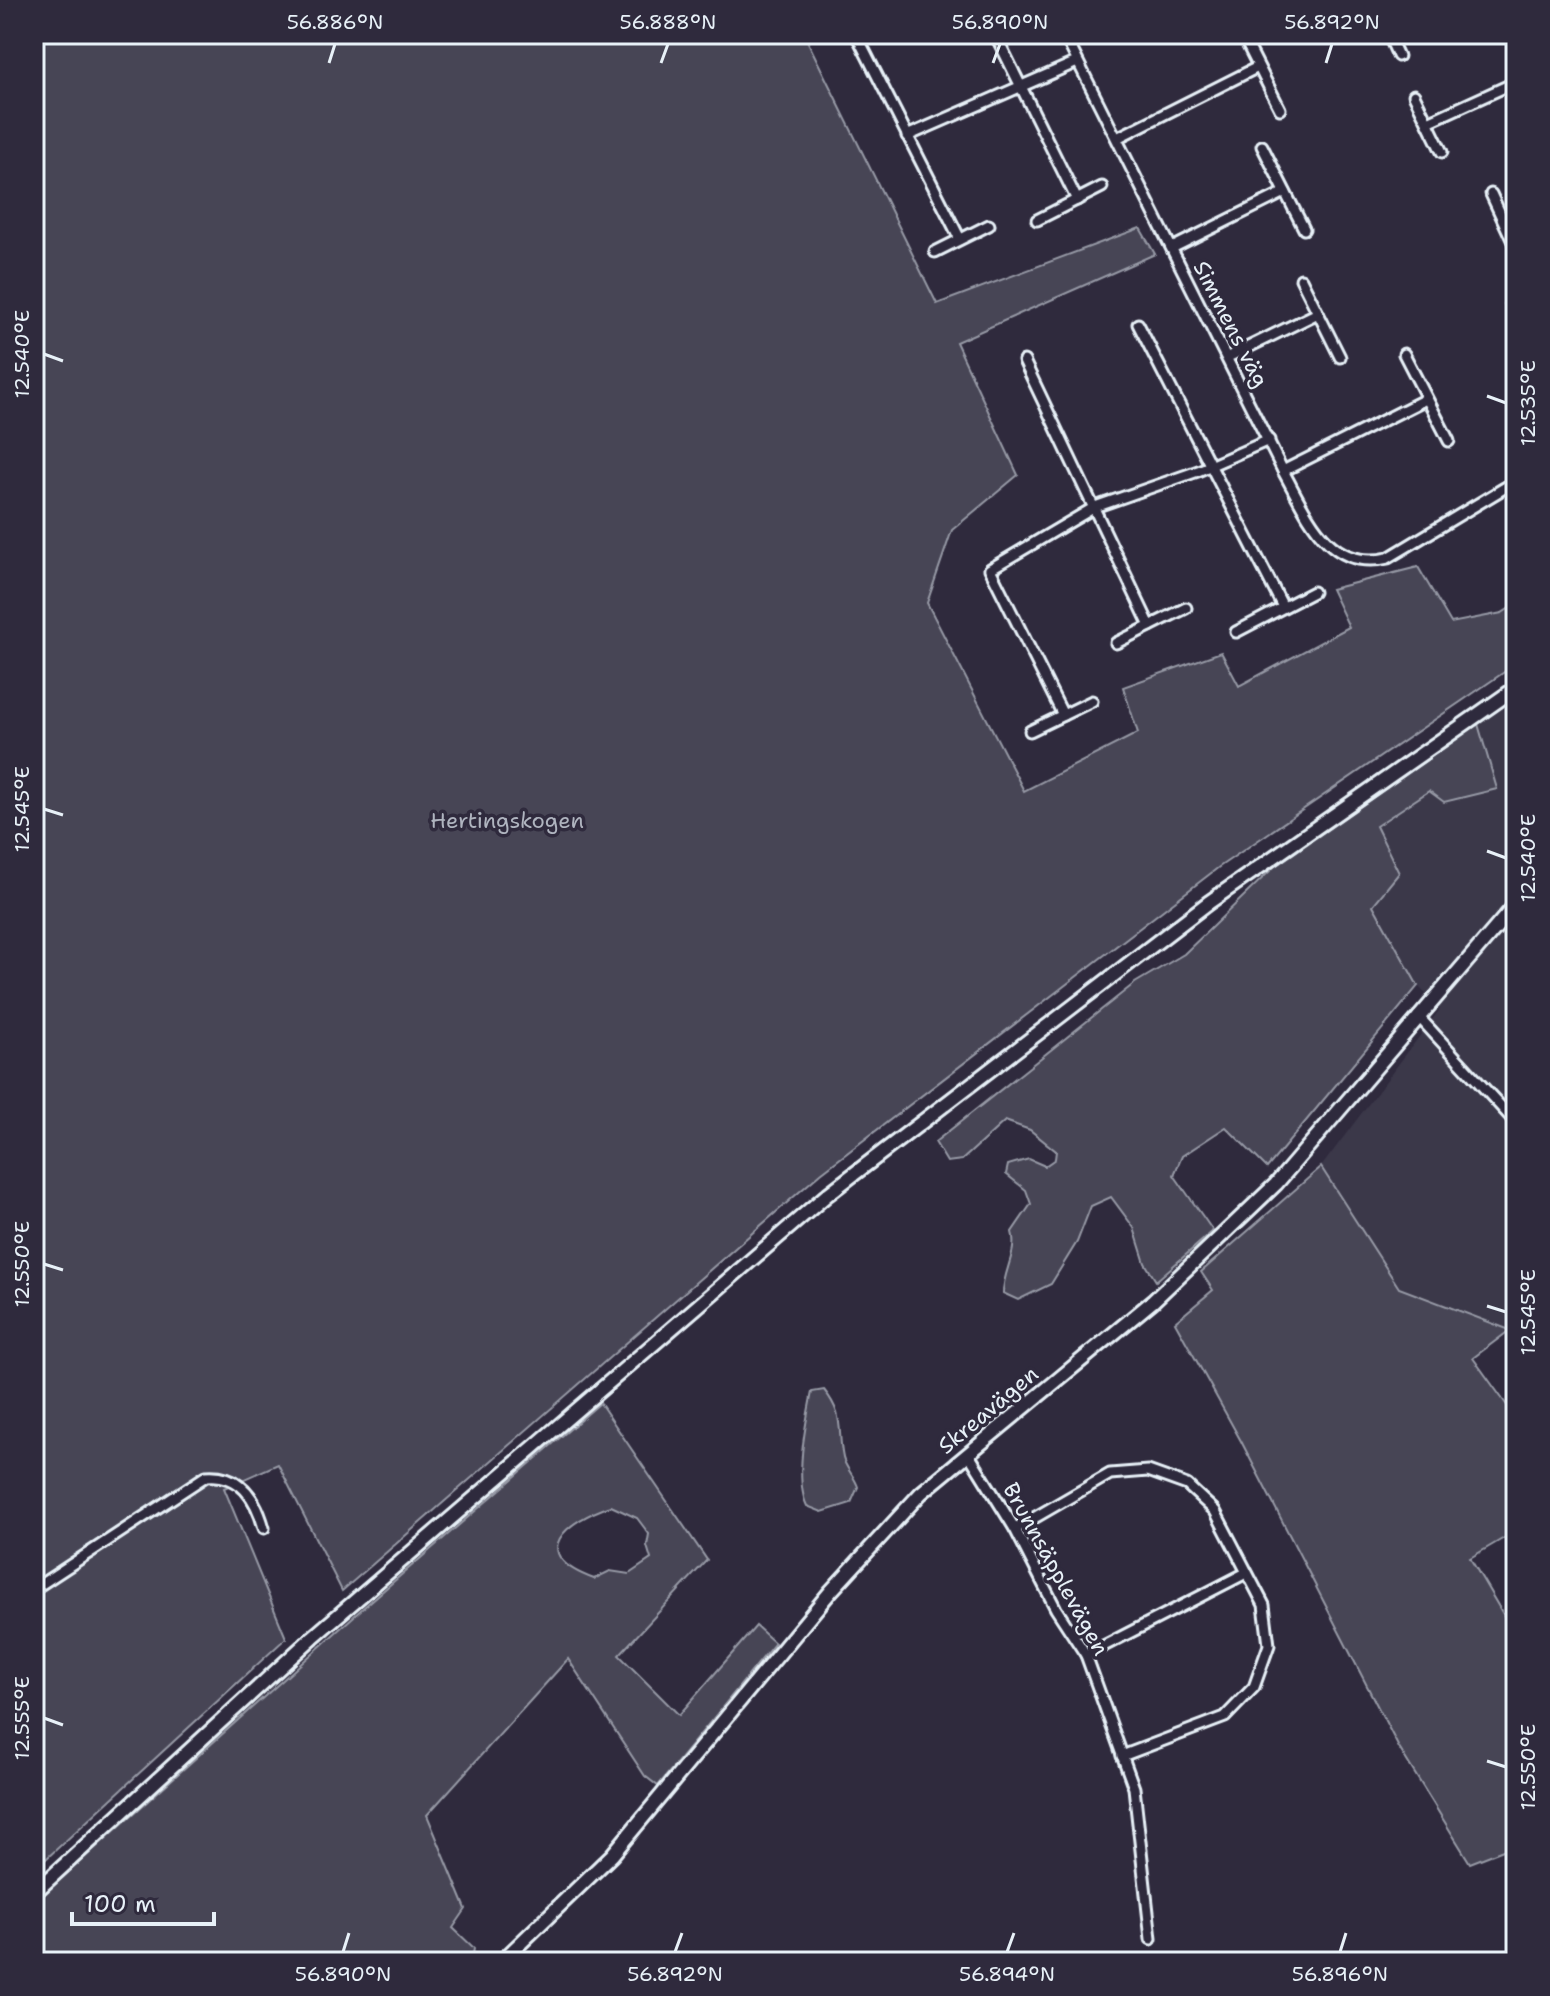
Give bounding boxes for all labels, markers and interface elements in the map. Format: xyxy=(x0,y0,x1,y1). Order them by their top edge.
text: 56.886°N xyxy=(287,9,383,35)
text: 56.888°N xyxy=(620,9,716,35)
text: 56.890°N xyxy=(952,9,1048,35)
text: 56.892°N xyxy=(1284,9,1380,35)
street label: Simmens väg xyxy=(1187,256,1275,392)
text: 12.540°E xyxy=(9,310,35,398)
text: 12.535°E xyxy=(1515,360,1541,446)
text: 12.545°E xyxy=(9,766,35,852)
park label: Hertingskogen xyxy=(430,806,584,835)
text: 12.540°E xyxy=(1515,814,1541,902)
text: 12.550°E xyxy=(9,1221,35,1307)
text: 12.545°E xyxy=(1515,1269,1541,1355)
street label: Skreavägen xyxy=(932,1360,1044,1460)
street label: Brunnsäpplevägen xyxy=(996,1477,1116,1661)
text: 12.555°E xyxy=(9,1676,35,1760)
text: 12.550°E xyxy=(1515,1724,1541,1810)
scale bar xyxy=(72,1876,214,1926)
text: 100 m xyxy=(84,1888,156,1920)
text: 56.890°N xyxy=(295,1961,391,1987)
text: 56.892°N xyxy=(627,1961,723,1987)
text: 56.894°N xyxy=(959,1961,1055,1987)
text: 56.896°N xyxy=(1292,1961,1388,1987)

